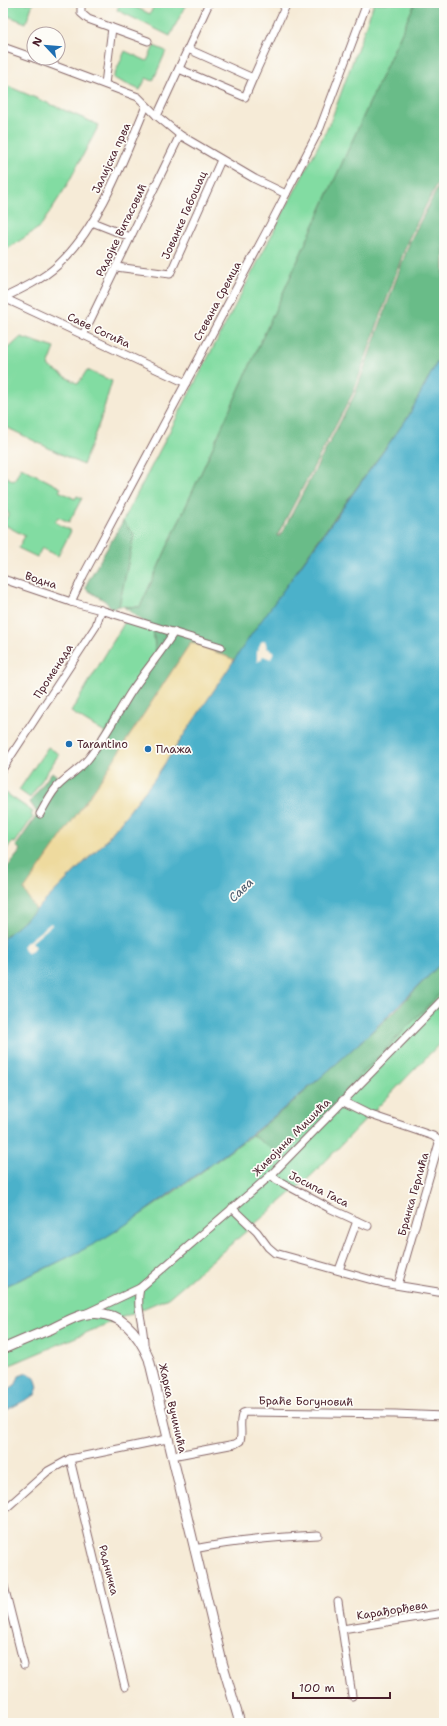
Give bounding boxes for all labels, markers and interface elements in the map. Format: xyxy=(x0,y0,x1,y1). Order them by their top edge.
north arrow xyxy=(26,26,66,66)
text: N xyxy=(29,34,46,49)
street label: Јалијска прва xyxy=(89,120,134,196)
street label: Јованке Габошац xyxy=(158,168,211,262)
street label: Радојке Витасовић xyxy=(92,181,151,279)
street label: Стевана Сремца xyxy=(190,259,245,344)
street label: Саве Согића xyxy=(65,309,133,352)
street label: Водна xyxy=(23,568,59,593)
street label: Променада xyxy=(30,641,77,701)
place label: Tarantino xyxy=(77,737,128,752)
marker: Tarantino xyxy=(64,739,74,749)
place label: Плажа xyxy=(156,742,191,757)
marker: Плажа xyxy=(143,744,153,754)
water label: Сава xyxy=(225,874,257,906)
street label: Живојина Мишића xyxy=(249,1095,334,1180)
street label: Бранка Герлића xyxy=(394,1150,433,1238)
street label: Јосипа Гаса xyxy=(286,1168,352,1211)
street label: Жарка Вучинића xyxy=(155,1362,190,1455)
street label: Браће Богуновић xyxy=(258,1393,354,1410)
street label: Радничка xyxy=(95,1543,122,1597)
street label: Карађорђева xyxy=(355,1597,429,1624)
scale bar xyxy=(293,1674,390,1700)
text: 100 m xyxy=(299,1680,335,1696)

